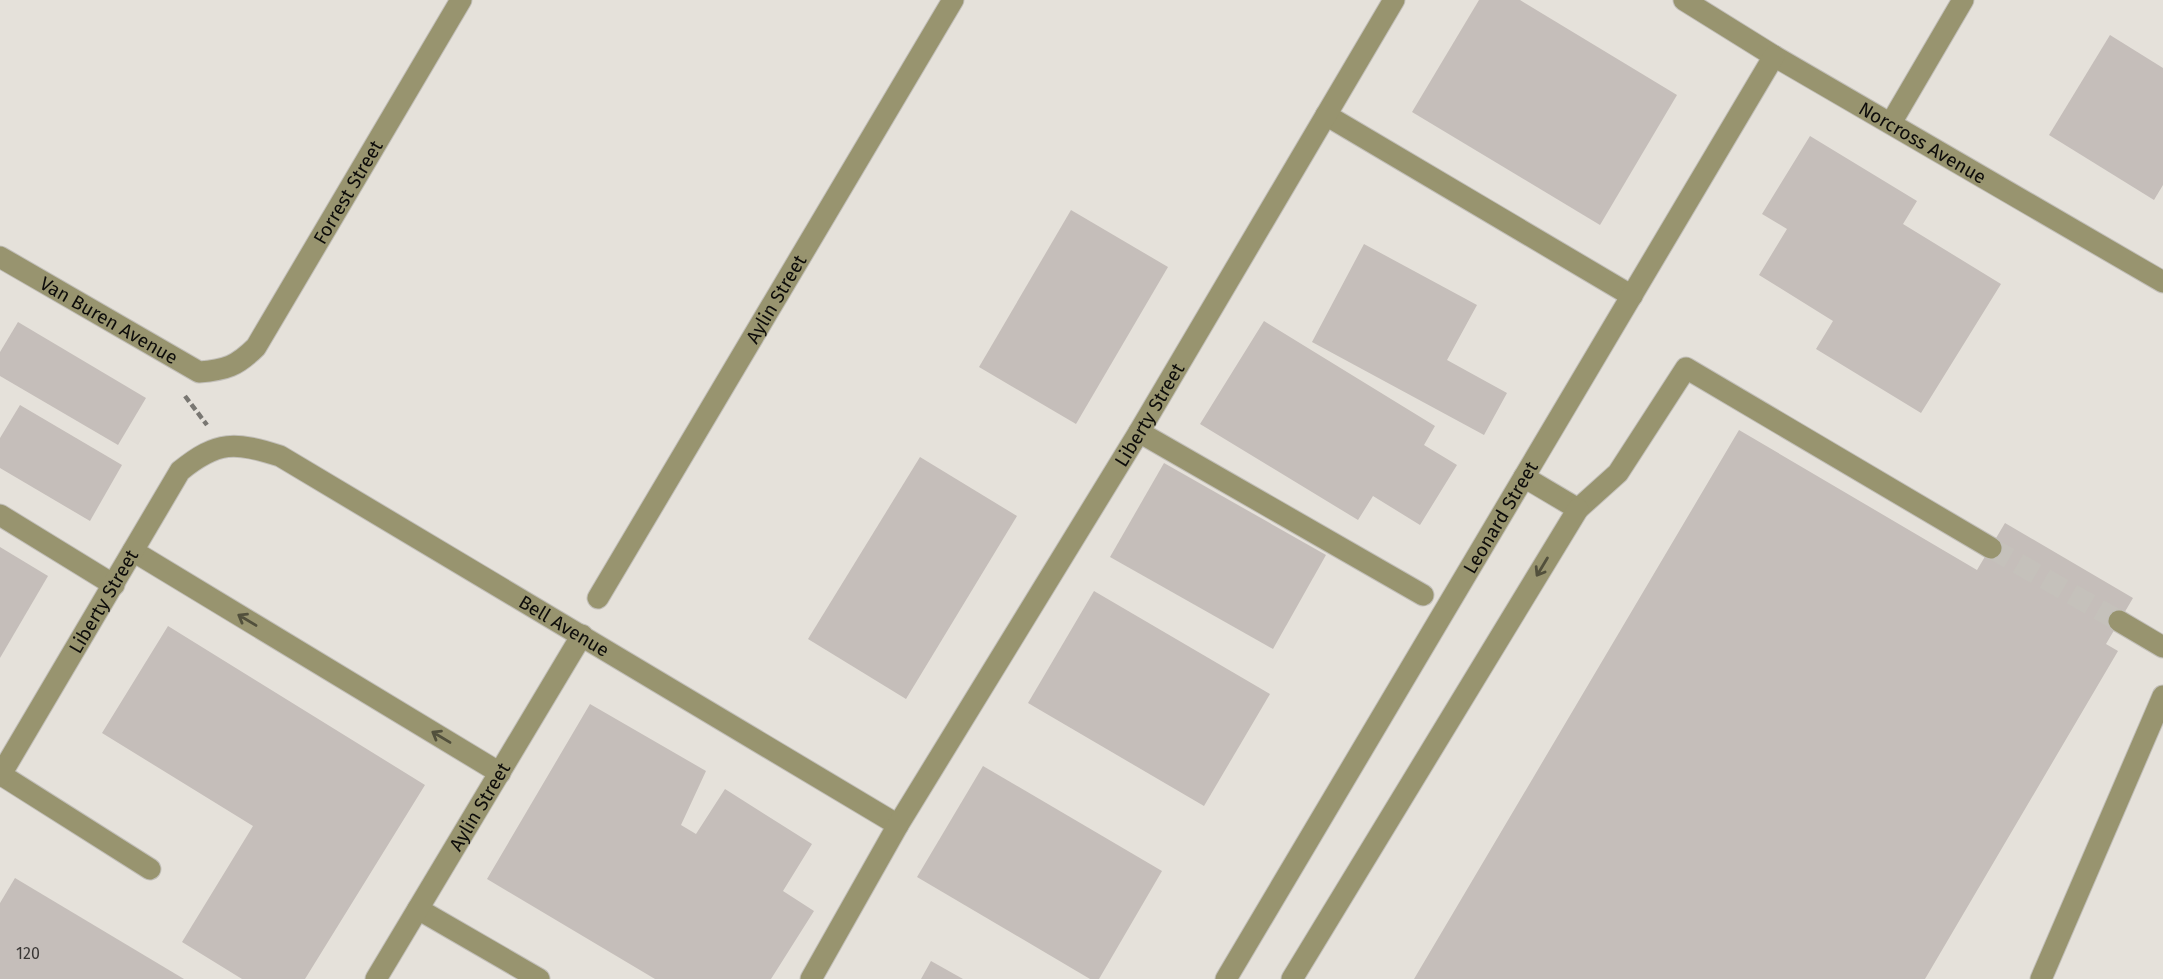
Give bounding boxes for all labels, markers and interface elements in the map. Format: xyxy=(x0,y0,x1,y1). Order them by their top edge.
street label: Norcross Avenue xyxy=(1855,97,1990,189)
street label: Forrest Street xyxy=(308,136,388,248)
street label: Aylin Street xyxy=(741,250,811,347)
street label: Van Buren Avenue xyxy=(36,272,182,369)
street label: Liberty Street xyxy=(1110,359,1189,471)
street label: Leonard Street xyxy=(1458,457,1543,578)
street label: Liberty Street xyxy=(64,545,143,657)
one-way arrow xyxy=(1535,557,1549,577)
street label: Bell Avenue xyxy=(515,590,613,662)
one-way arrow xyxy=(237,612,257,626)
one-way arrow xyxy=(432,730,452,744)
street label: Aylin Street xyxy=(444,758,515,855)
house number: 120 xyxy=(16,944,40,963)

